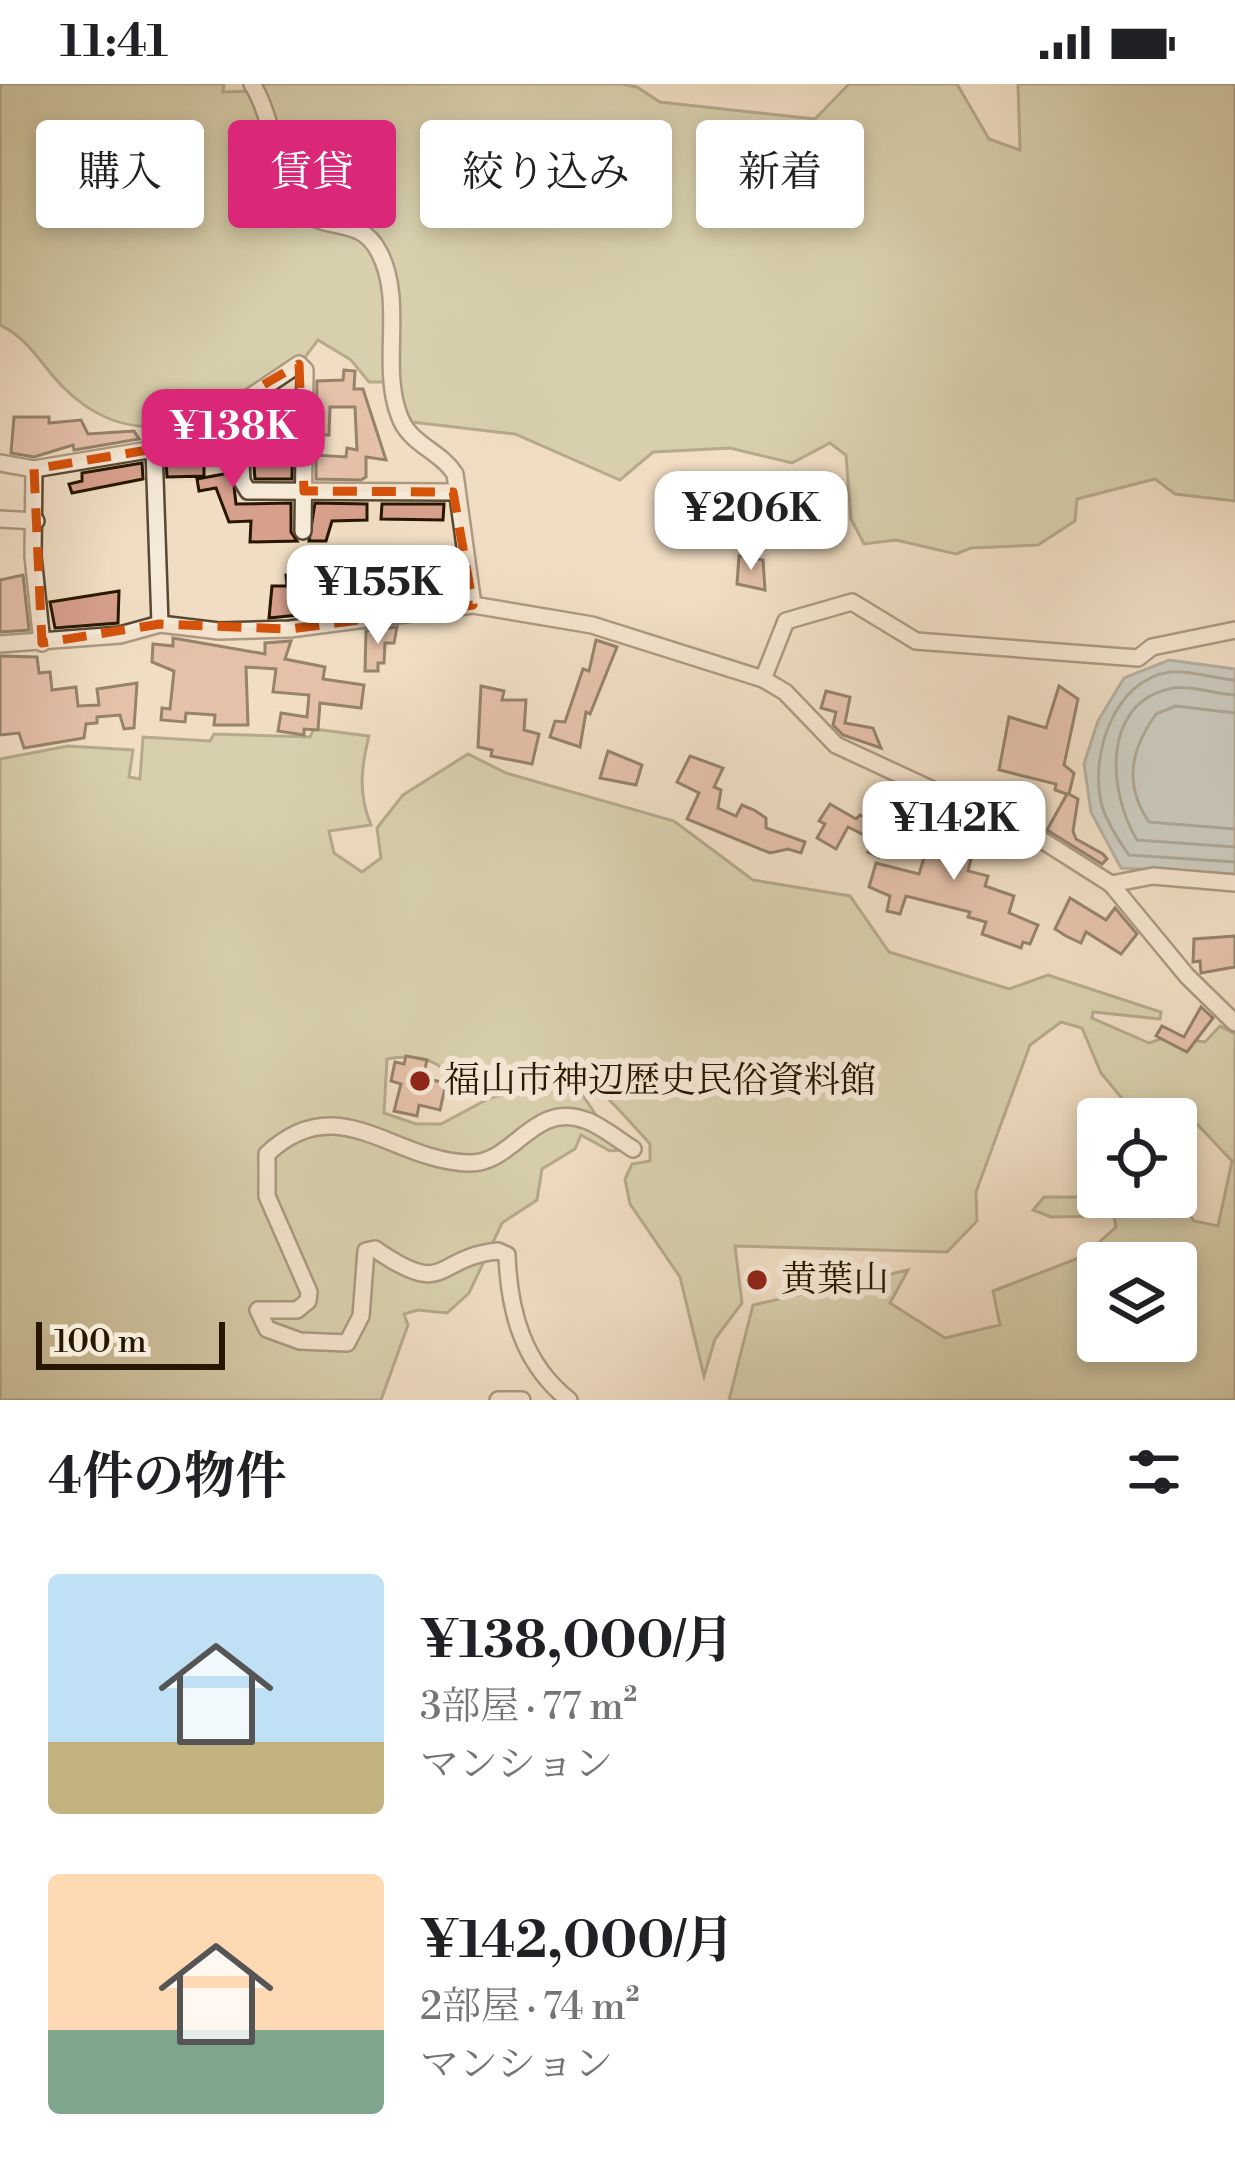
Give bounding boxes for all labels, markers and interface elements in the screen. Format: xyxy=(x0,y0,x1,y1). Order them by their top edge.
text: 11:41 xyxy=(60,14,168,71)
chip: 購入 xyxy=(36,120,204,228)
chip: 賃貸 xyxy=(228,120,396,228)
chip: 絞り込み xyxy=(420,120,672,228)
chip: 新着 xyxy=(696,120,864,228)
pin: ¥138K xyxy=(149,389,317,491)
text: ¥138K xyxy=(169,403,297,452)
pin: ¥206K xyxy=(667,471,835,573)
text: ¥206K xyxy=(682,485,820,534)
pin: ¥155K xyxy=(294,545,462,647)
text: ¥155K xyxy=(314,559,442,608)
pin: ¥142K xyxy=(870,781,1038,883)
text: ¥142K xyxy=(889,795,1019,844)
place label: 福山市神辺歴史民俗資料館 xyxy=(444,1059,876,1104)
marker: 福山市神辺歴史民俗資料館 xyxy=(407,1068,433,1094)
map controls xyxy=(1077,1098,1197,1362)
button: locate xyxy=(1077,1098,1197,1218)
button: layers xyxy=(1077,1242,1197,1362)
place label: 黄葉山 xyxy=(781,1258,889,1303)
marker: 黄葉山 xyxy=(744,1267,770,1293)
scale bar xyxy=(36,1316,225,1369)
text: 100 m xyxy=(54,1322,147,1363)
icon: filters xyxy=(1121,1439,1187,1505)
text: 4件の物件 xyxy=(48,1446,286,1510)
text: ¥138,000/月 xyxy=(420,1610,734,1674)
icon: home xyxy=(144,1622,288,1766)
text: 3部屋 · 77 m² xyxy=(420,1683,637,1732)
text: マンション xyxy=(420,1741,613,1790)
text: ¥142,000/月 xyxy=(420,1910,735,1974)
icon: home xyxy=(144,1922,288,2066)
text: 2部屋 · 74 m² xyxy=(420,1983,639,2032)
text: マンション xyxy=(420,2041,613,2090)

